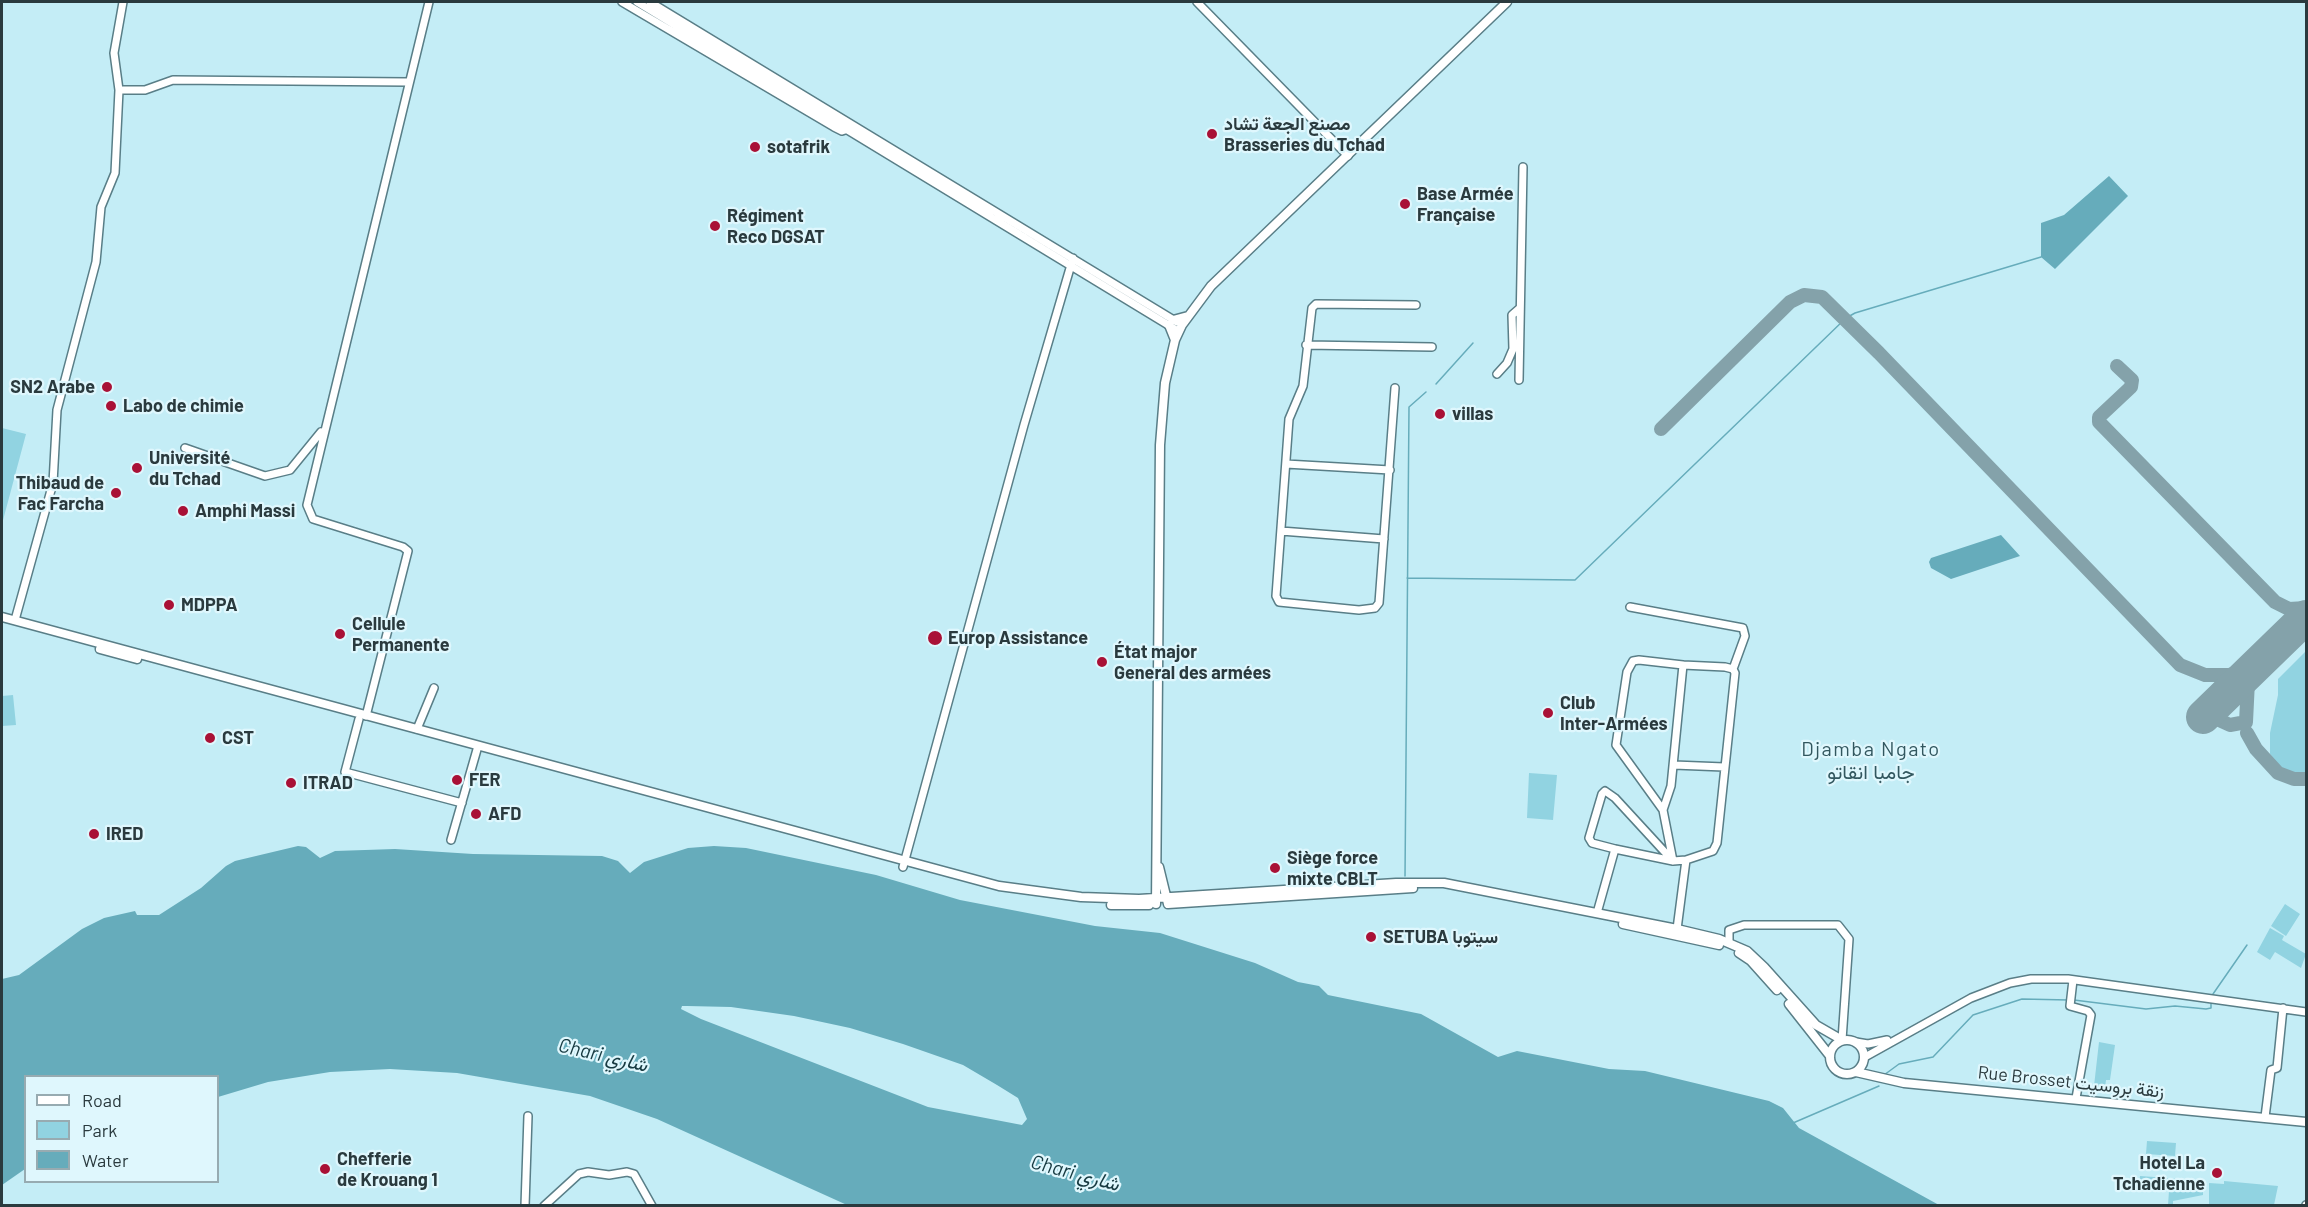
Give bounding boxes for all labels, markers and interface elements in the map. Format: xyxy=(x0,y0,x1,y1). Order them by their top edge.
place label: مصنع الجعة تشاد Brasseries du Tchad xyxy=(1224,113,1385,156)
marker: مصنع الجعة تشاد Brasseries du Tchad xyxy=(1205,127,1219,141)
place label: sotafrik xyxy=(767,136,830,158)
marker: sotafrik xyxy=(748,140,762,154)
place label: Base Armée Française xyxy=(1417,183,1514,226)
marker: Base Armée Française xyxy=(1398,197,1412,211)
place label: Régiment Reco DGSAT xyxy=(727,205,825,248)
marker: Régiment Reco DGSAT xyxy=(708,219,722,233)
place label: SN2 Arabe xyxy=(10,376,95,398)
marker: SN2 Arabe xyxy=(100,380,114,394)
place label: Labo de chimie xyxy=(123,395,244,417)
marker: Labo de chimie xyxy=(104,399,118,413)
place label: villas xyxy=(1452,403,1493,425)
marker: villas xyxy=(1433,407,1447,421)
place label: Université du Tchad xyxy=(149,447,230,490)
marker: Université du Tchad xyxy=(130,461,144,475)
place label: Thibaud de Fac Farcha xyxy=(16,472,104,514)
marker: Thibaud de Fac Farcha xyxy=(109,486,123,500)
place label: Amphi Massi xyxy=(195,500,295,522)
marker: Amphi Massi xyxy=(176,504,190,518)
place label: MDPPA xyxy=(181,594,238,616)
marker: MDPPA xyxy=(162,598,176,612)
place label: Cellule Permanente xyxy=(352,613,449,656)
marker: Cellule Permanente xyxy=(333,627,347,641)
place label: Europ Assistance xyxy=(948,627,1088,649)
marker: Europ Assistance xyxy=(926,629,944,647)
place label: État major General des armées xyxy=(1114,641,1271,684)
marker: État major General des armées xyxy=(1095,655,1109,669)
place label: Club Inter-Armées xyxy=(1560,692,1668,734)
marker: Club Inter-Armées xyxy=(1541,706,1555,720)
place label: CST xyxy=(222,727,254,749)
marker: CST xyxy=(203,731,217,745)
district label: Djamba Ngato جامبا انقاتو xyxy=(1801,737,1941,784)
place label: FER xyxy=(469,769,501,791)
place label: ITRAD xyxy=(303,772,353,794)
marker: FER xyxy=(450,773,464,787)
marker: ITRAD xyxy=(284,776,298,790)
place label: AFD xyxy=(488,803,521,825)
marker: AFD xyxy=(469,807,483,821)
place label: IRED xyxy=(106,823,143,845)
marker: IRED xyxy=(87,827,101,841)
place label: Siège force mixte CBLT xyxy=(1287,847,1378,890)
marker: Siège force mixte CBLT xyxy=(1268,861,1282,875)
place label: SETUBA سيتوبا xyxy=(1383,926,1498,948)
marker: SETUBA سيتوبا xyxy=(1364,930,1378,944)
water label: Chari شاري xyxy=(556,1033,650,1077)
street label: Rue Brosset زنقة بروسيت xyxy=(1977,1061,2165,1103)
legend xyxy=(24,1075,219,1183)
text: Road xyxy=(82,1089,122,1111)
text: Park xyxy=(82,1119,117,1141)
place label: Chefferie de Krouang 1 xyxy=(337,1148,438,1190)
text: Water xyxy=(82,1149,129,1171)
water label: Chari شاري xyxy=(1028,1150,1122,1196)
place label: Hotel La Tchadienne xyxy=(2113,1152,2205,1194)
marker: Chefferie de Krouang 1 xyxy=(318,1162,332,1176)
marker: Hotel La Tchadienne xyxy=(2210,1166,2224,1180)

